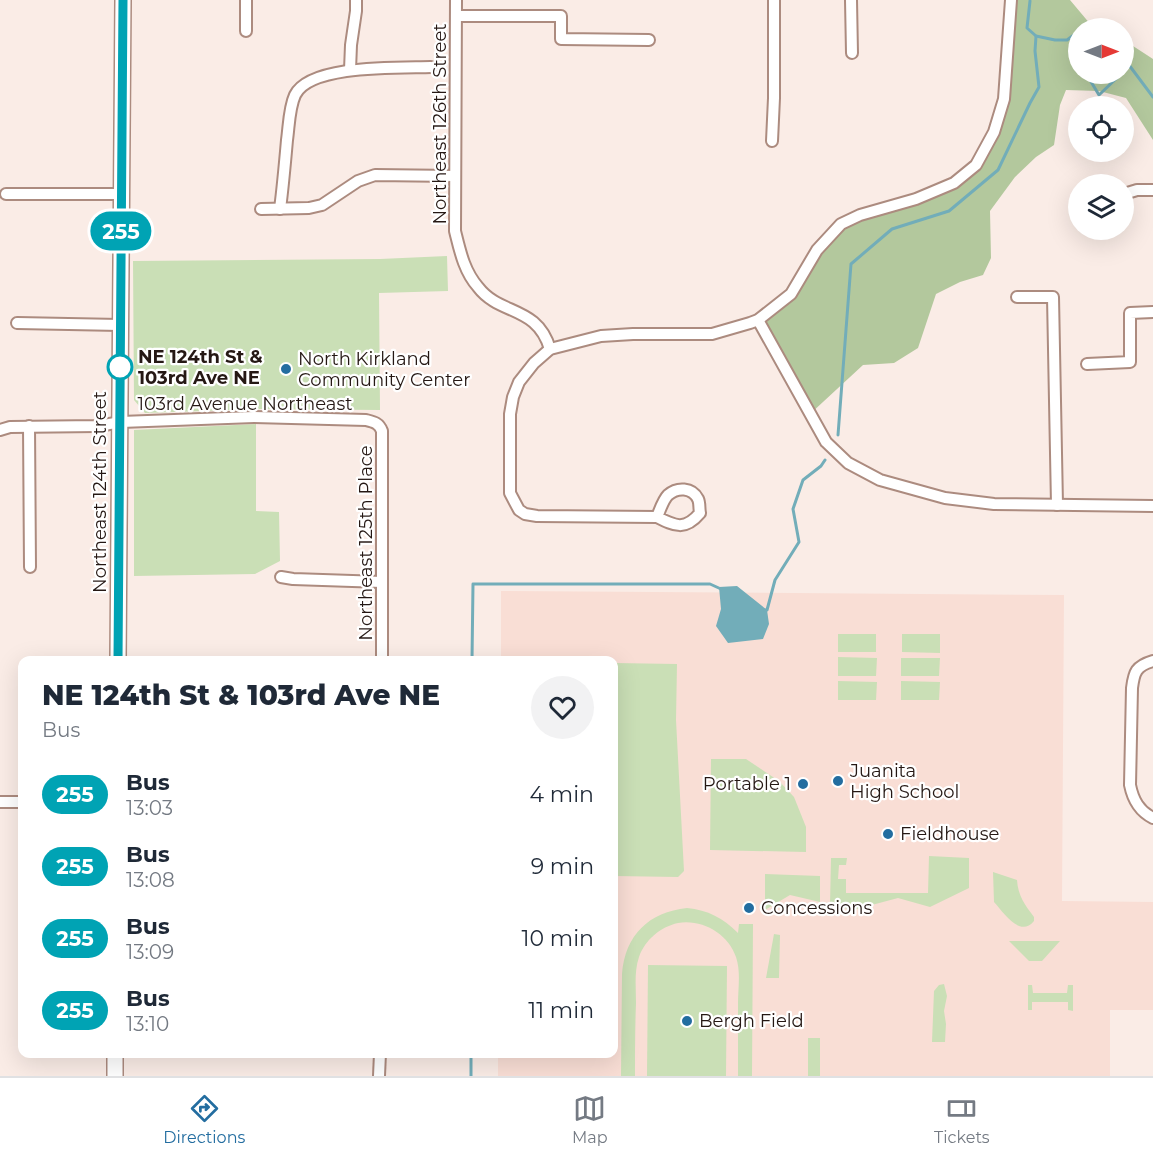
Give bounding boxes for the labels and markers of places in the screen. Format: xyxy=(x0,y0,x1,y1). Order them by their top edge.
place label: NE 124th St & 103rd Ave NE xyxy=(138,346,263,389)
place label: North Kirkland Community Center xyxy=(298,348,470,391)
marker: NE 124th St & 103rd Ave NE xyxy=(107,354,133,380)
marker: North Kirkland Community Center xyxy=(279,362,293,376)
place label: Juanita High School xyxy=(849,760,959,803)
place label: Portable 1 xyxy=(703,773,791,795)
marker: Juanita High School xyxy=(831,774,845,788)
marker: Portable 1 xyxy=(796,777,810,791)
place label: Fieldhouse xyxy=(900,823,999,845)
marker: Fieldhouse xyxy=(881,827,895,841)
place label: Concessions xyxy=(761,897,873,919)
marker: Concessions xyxy=(742,901,756,915)
place label: Bergh Field xyxy=(699,1010,804,1032)
marker: Bergh Field xyxy=(680,1014,694,1028)

